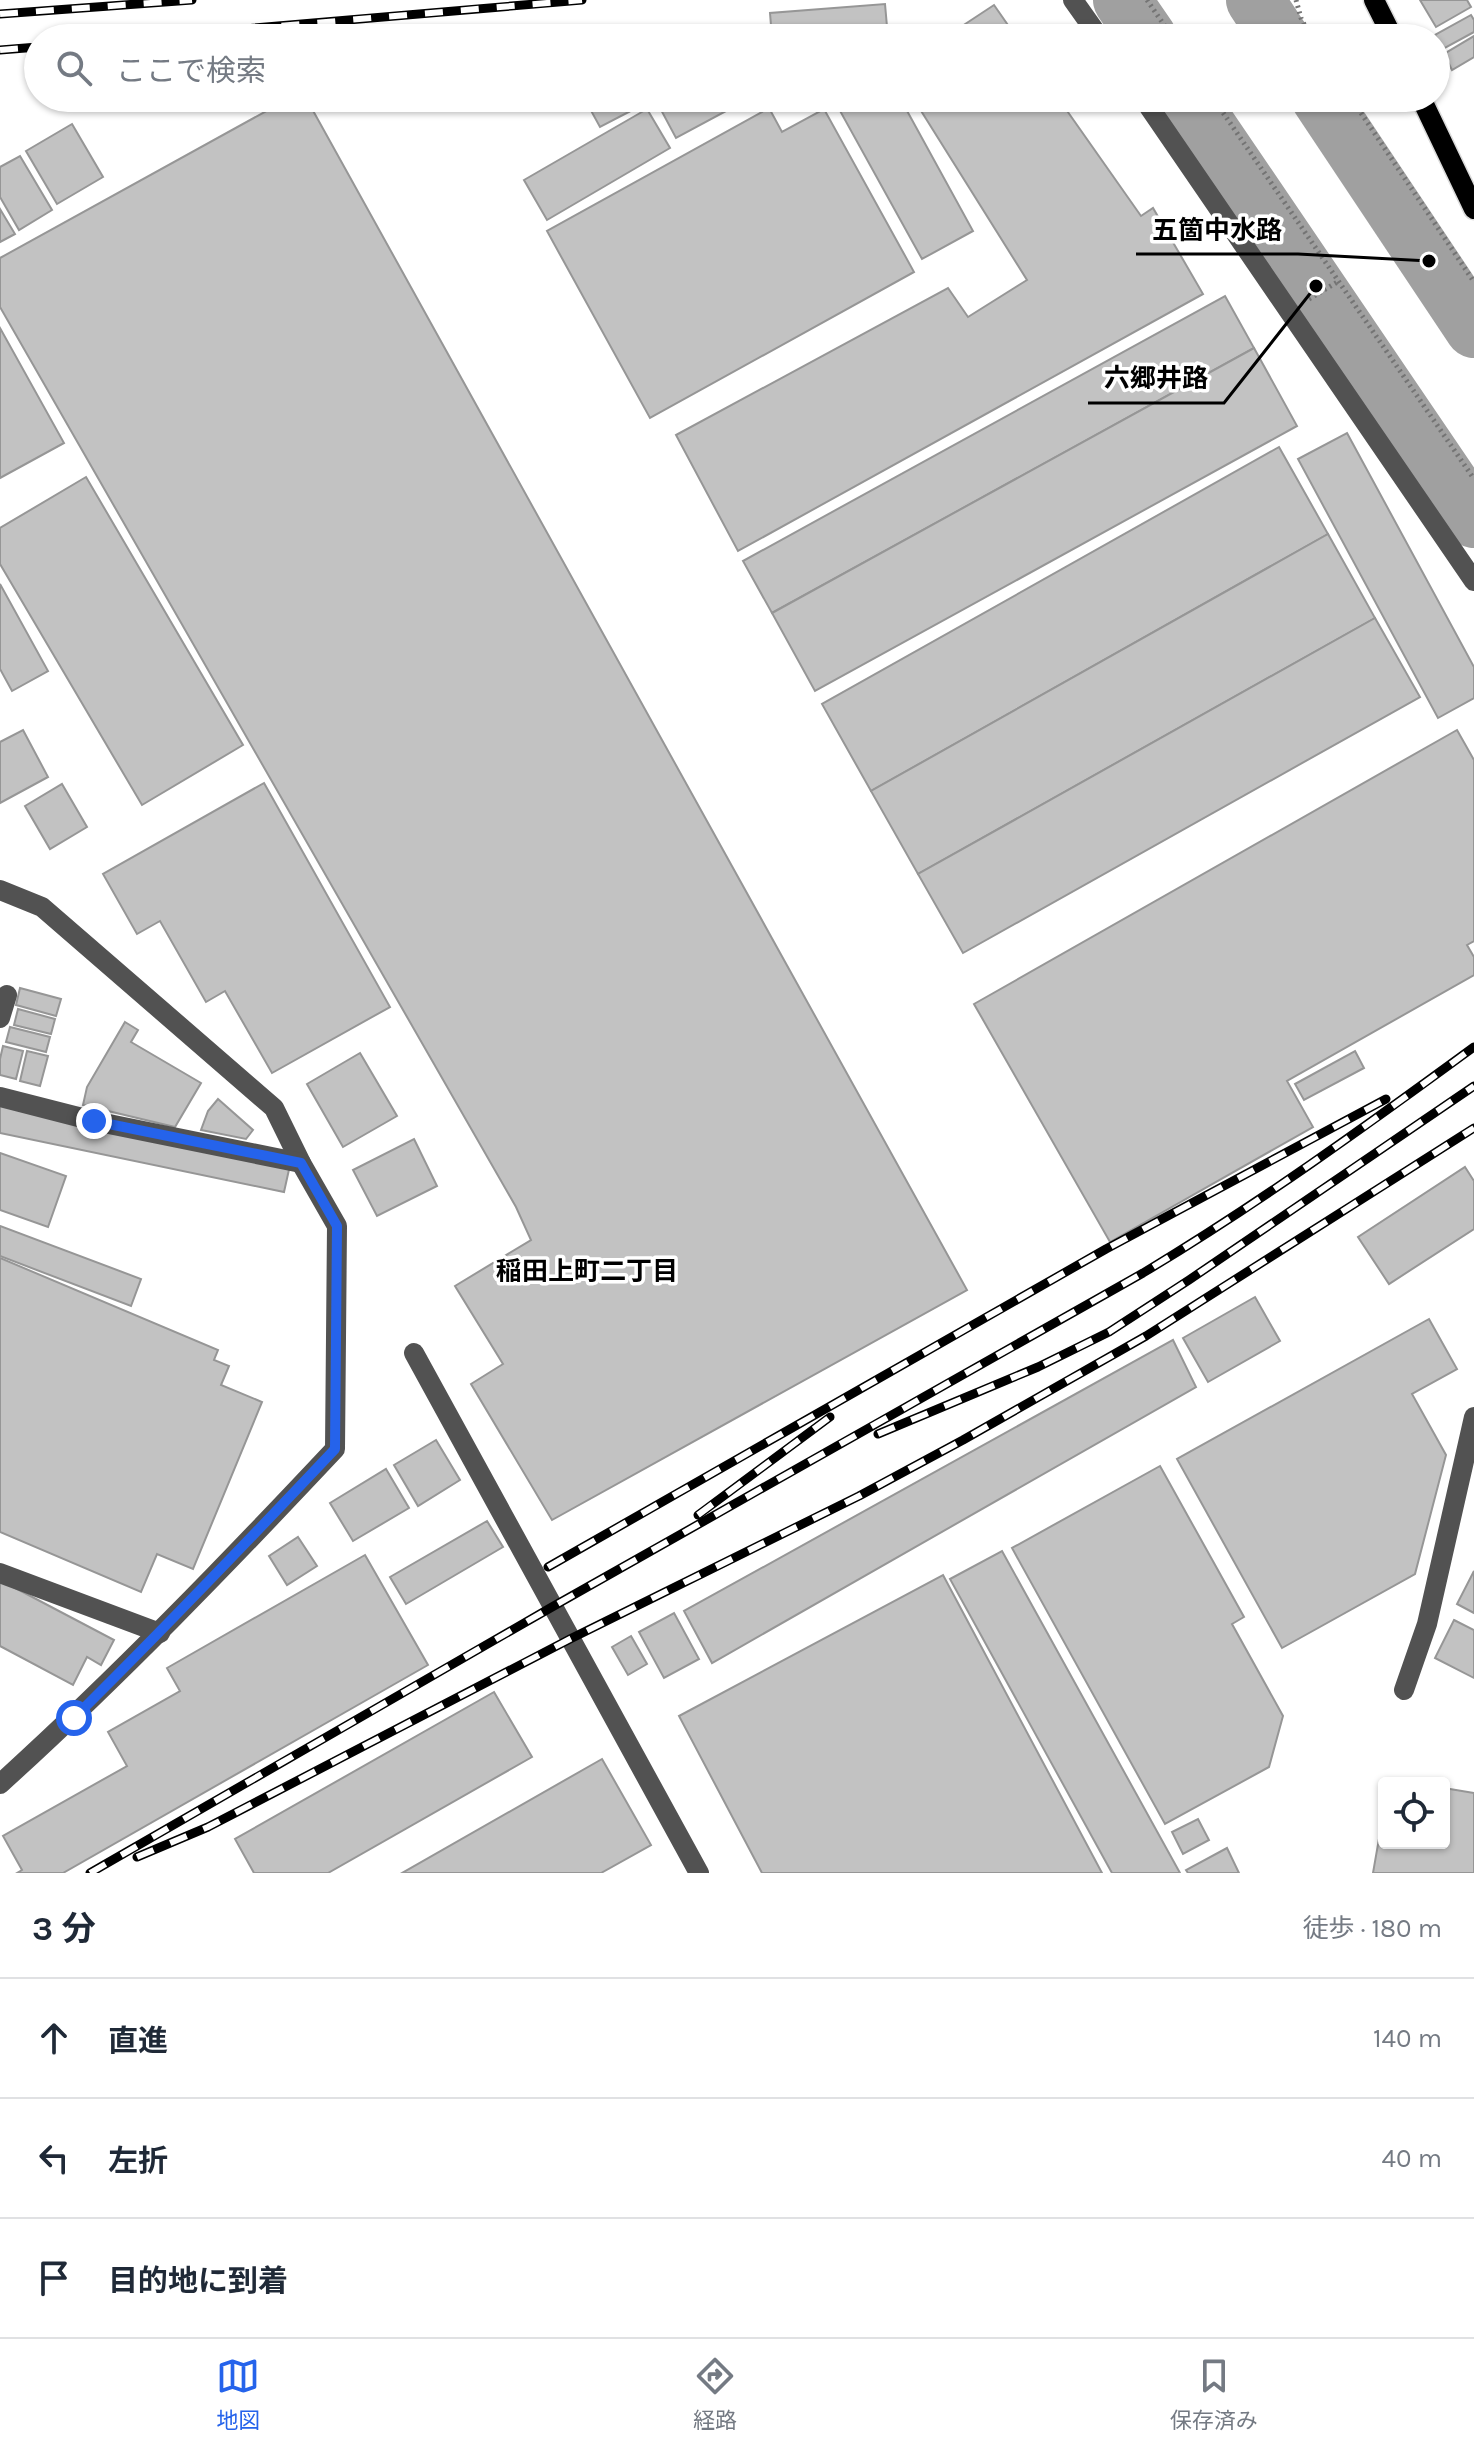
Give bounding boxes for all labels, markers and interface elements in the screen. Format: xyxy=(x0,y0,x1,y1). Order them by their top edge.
search box xyxy=(24,24,1450,112)
icon: search xyxy=(52,46,96,90)
text: ここで検索 xyxy=(116,53,266,89)
callout: 五箇中水路 xyxy=(1136,204,1298,254)
text: 五箇中水路 xyxy=(1152,215,1282,246)
callout: 六郷井路 xyxy=(1088,353,1224,403)
text: 六郷井路 xyxy=(1104,363,1208,394)
route end xyxy=(76,1103,112,1139)
district label: 稲田上町二丁目 xyxy=(496,1256,678,1287)
route start xyxy=(56,1700,92,1736)
map controls xyxy=(1378,1777,1450,1849)
button: locate xyxy=(1378,1777,1450,1849)
text: 3 分 xyxy=(32,1909,96,1949)
text: 徒歩 · 180 m xyxy=(1303,1913,1442,1944)
icon: ahead xyxy=(32,2016,76,2060)
text: 直進 xyxy=(108,2023,168,2059)
text: 140 m xyxy=(1373,2023,1442,2054)
icon: left xyxy=(32,2136,76,2180)
text: 左折 xyxy=(108,2143,168,2179)
text: 40 m xyxy=(1382,2143,1442,2174)
icon: arrive xyxy=(32,2256,76,2300)
text: 目的地に到着 xyxy=(108,2263,288,2299)
tab: 地図 xyxy=(216,2354,260,2434)
tab: 経路 xyxy=(693,2354,737,2434)
tab: 保存済み xyxy=(1170,2354,1258,2434)

